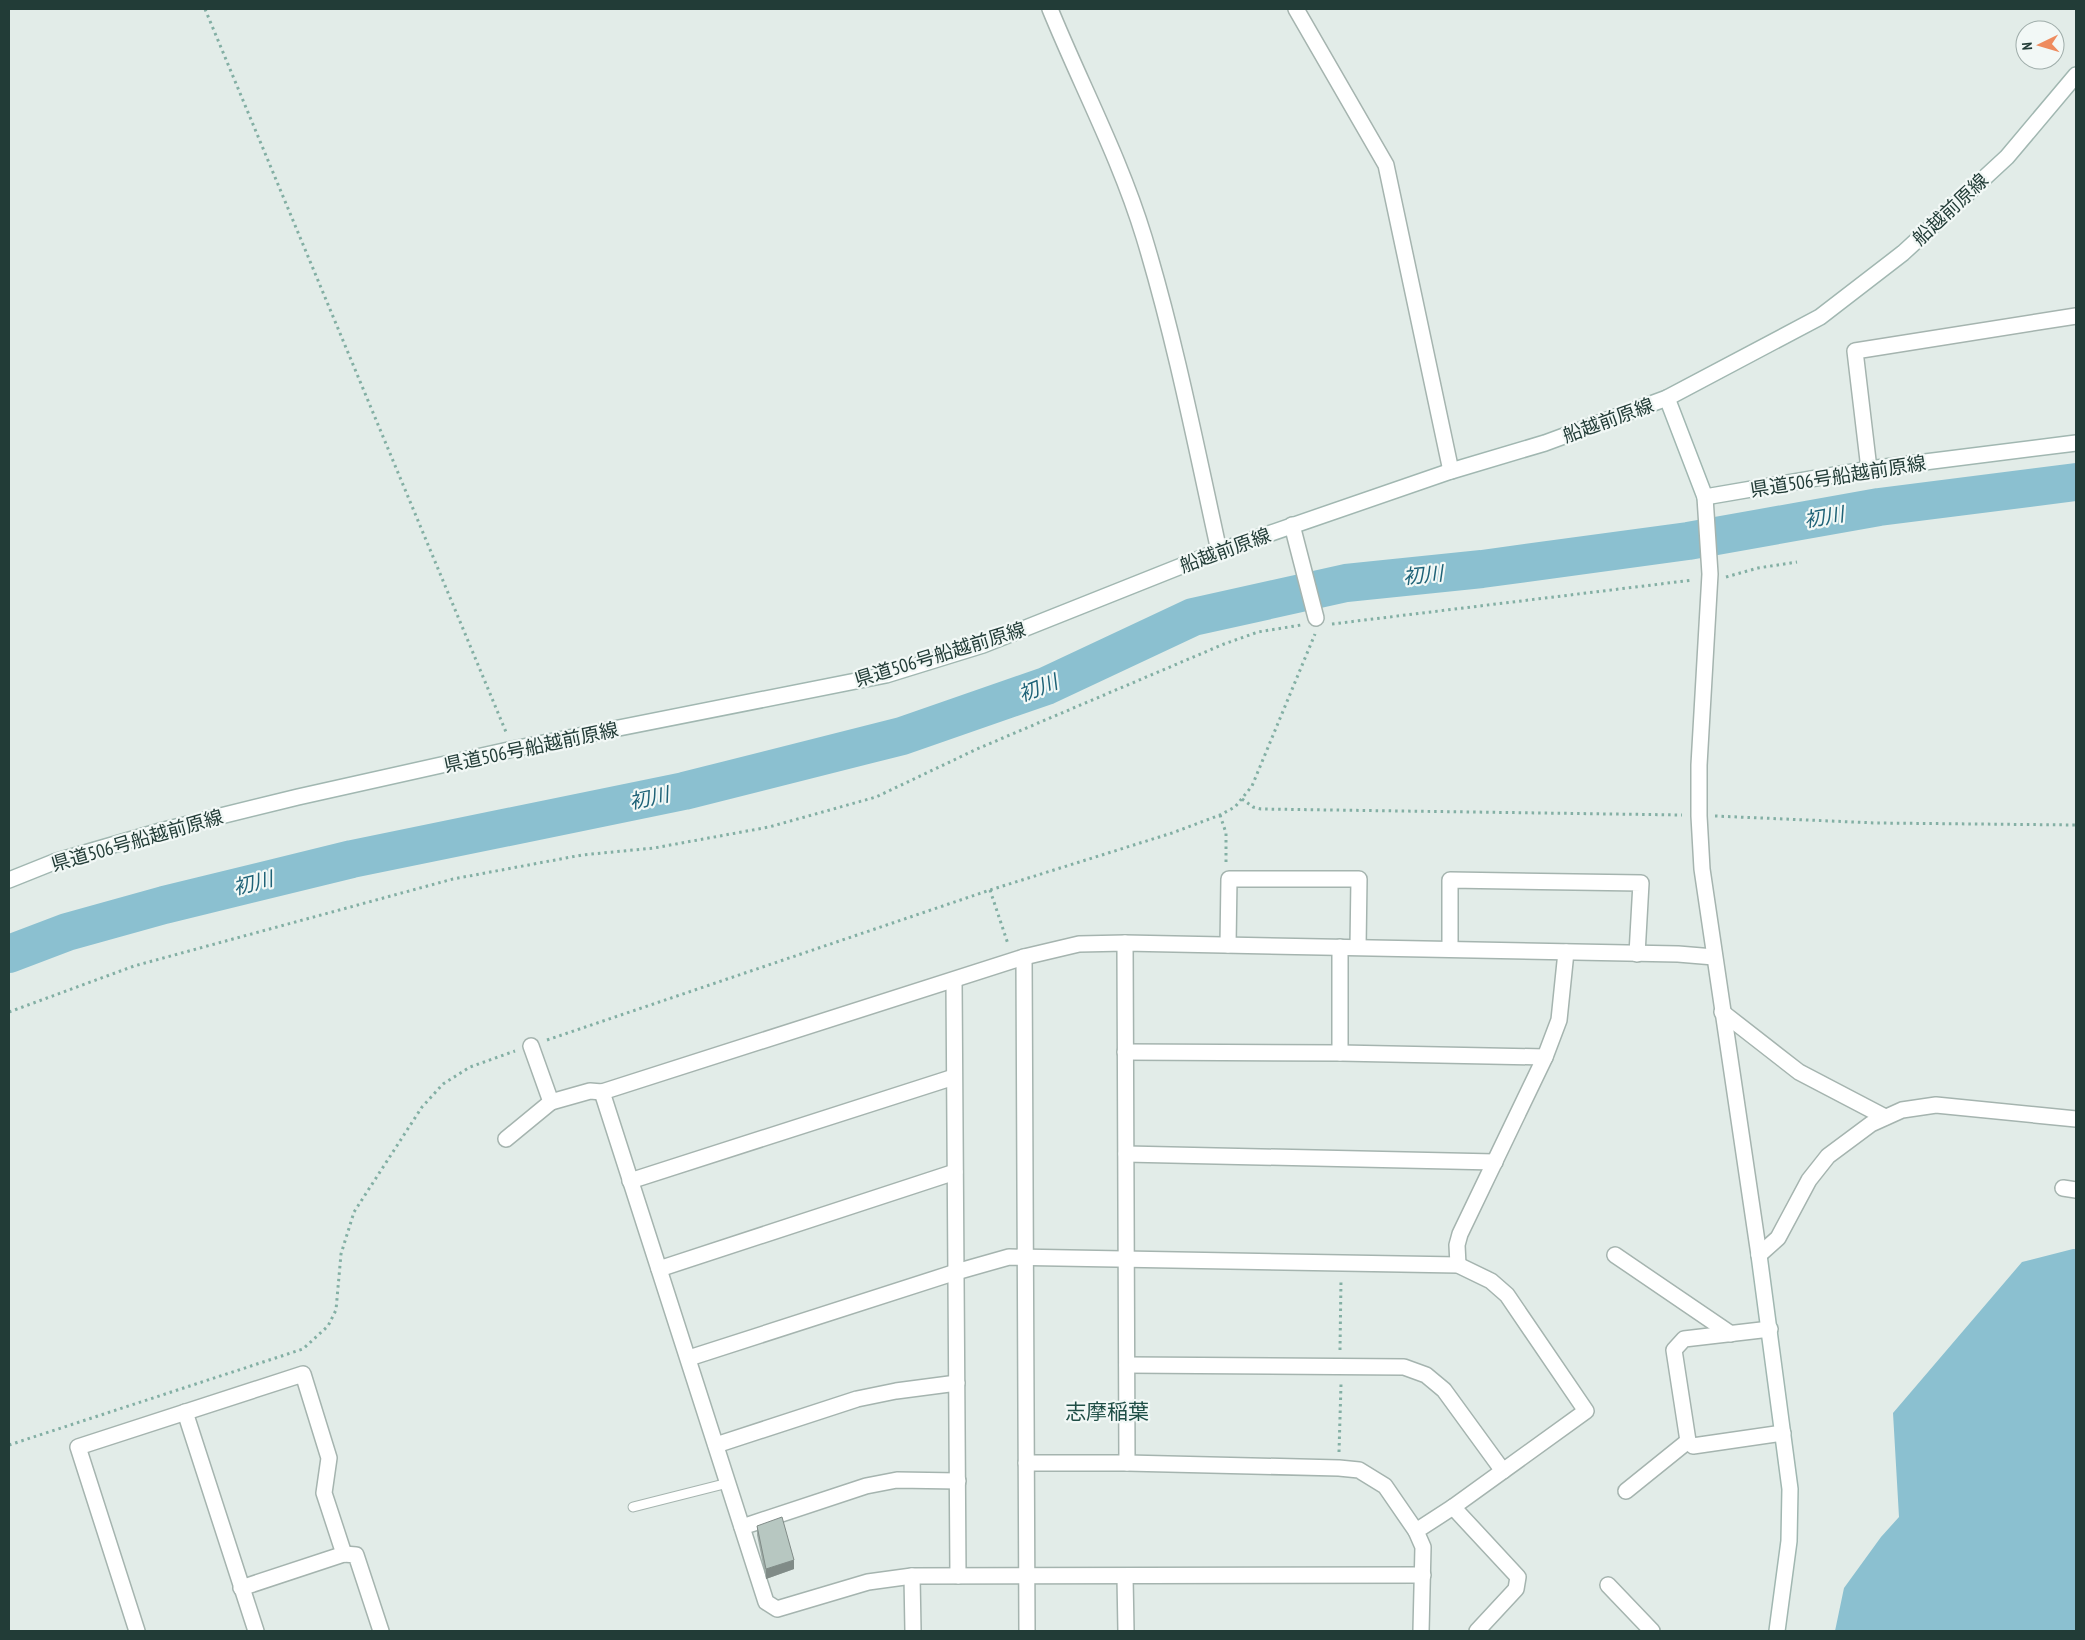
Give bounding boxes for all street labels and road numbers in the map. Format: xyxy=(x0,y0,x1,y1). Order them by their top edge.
street label: 船越前原線 xyxy=(1907,168,1993,250)
street label: 船越前原線 xyxy=(1559,392,1657,448)
street label: 県道506号船越前原線 xyxy=(1748,450,1928,502)
street label: 船越前原線 xyxy=(1176,522,1274,578)
street label: 県道506号船越前原線 xyxy=(852,617,1028,691)
street label: 県道506号船越前原線 xyxy=(442,717,620,777)
street label: 県道506号船越前原線 xyxy=(48,804,226,876)

